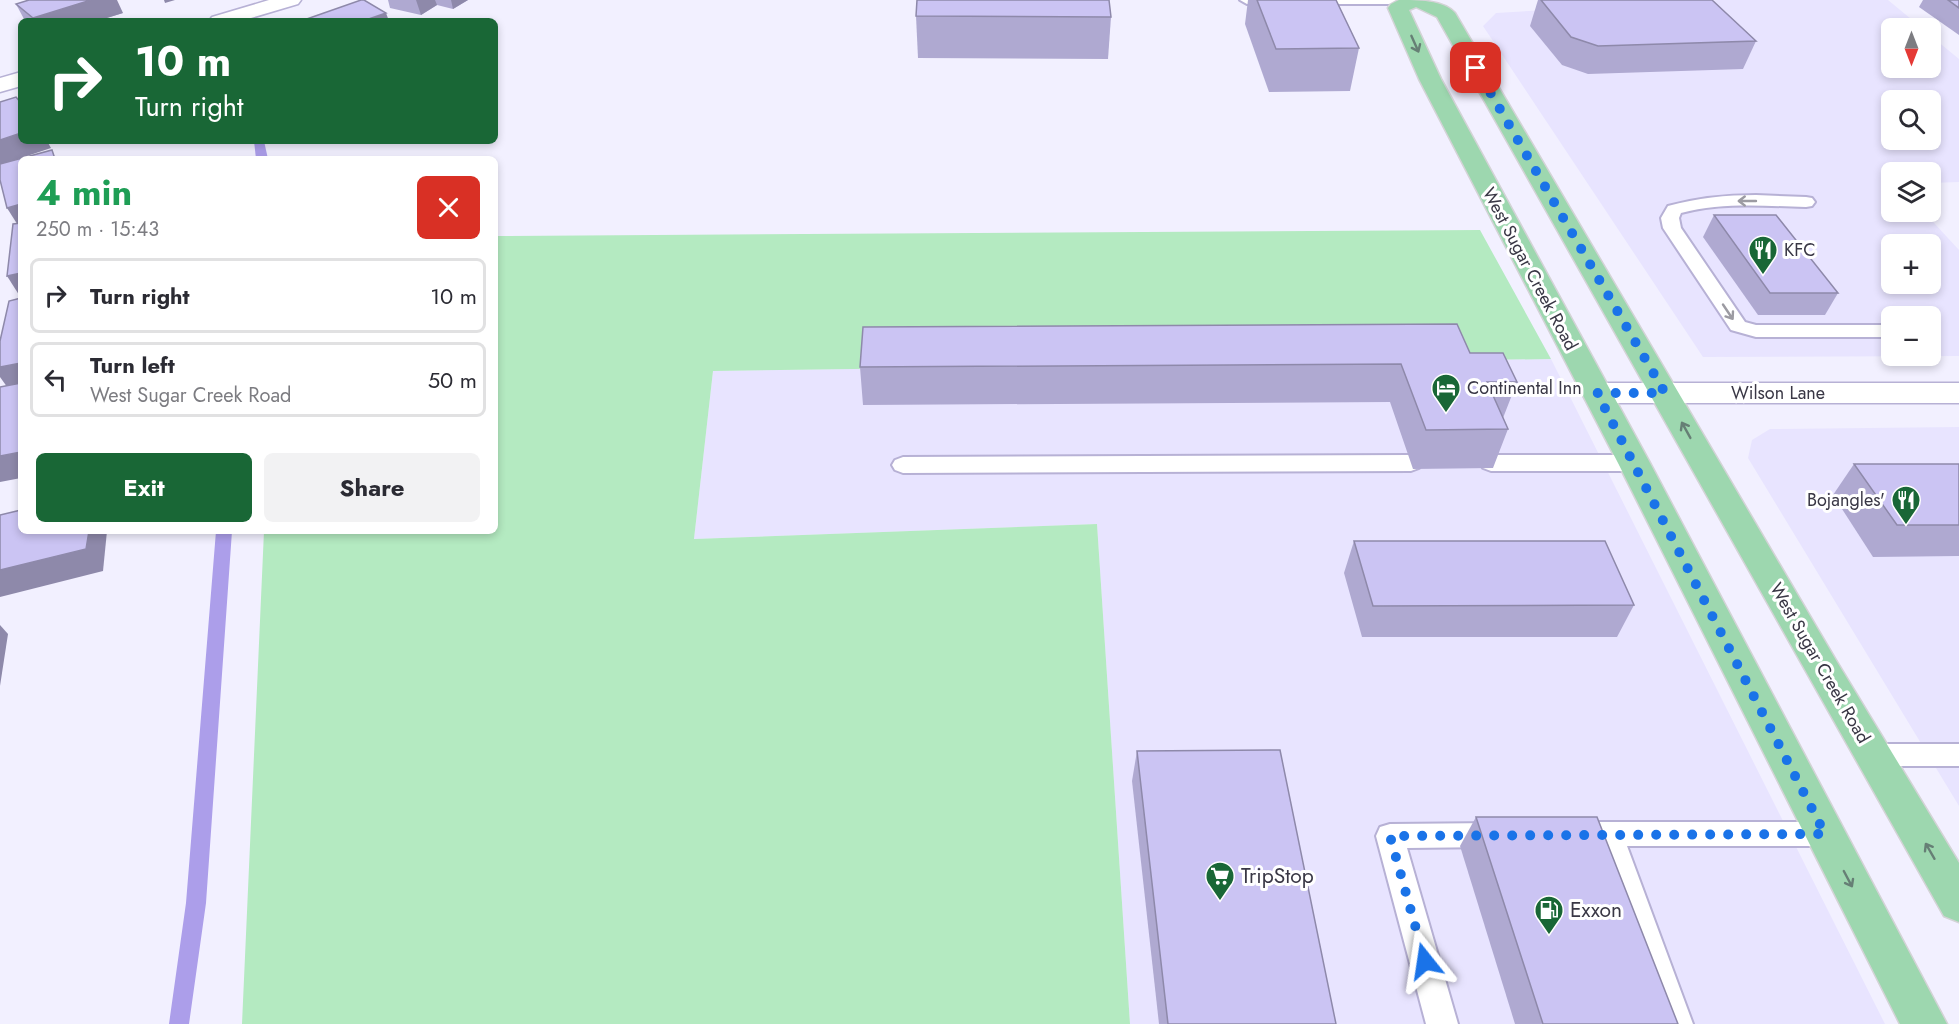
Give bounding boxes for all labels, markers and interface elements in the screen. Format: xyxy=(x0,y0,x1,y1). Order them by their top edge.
north arrow xyxy=(1881,18,1941,78)
map controls xyxy=(1881,18,1941,366)
text: 10 m xyxy=(135,31,231,92)
one-way arrow xyxy=(1410,35,1421,53)
icon: right xyxy=(36,42,114,120)
pin xyxy=(1450,42,1501,93)
icon: arrive xyxy=(1459,51,1492,84)
text: Turn right xyxy=(135,87,243,126)
button: search xyxy=(1881,90,1941,150)
button: layers xyxy=(1881,162,1941,222)
text: 4 min xyxy=(36,166,132,218)
button: close xyxy=(417,176,480,239)
street label: West Sugar Creek Road xyxy=(1476,183,1584,355)
one-way arrow xyxy=(1738,195,1758,207)
text: 250 m · 15:43 xyxy=(36,215,159,244)
restaurant icon: KFC xyxy=(1747,234,1779,276)
button: + xyxy=(1881,234,1941,294)
place label: KFC xyxy=(1784,237,1816,263)
icon: right xyxy=(39,279,72,312)
text: Turn right xyxy=(90,280,190,312)
text: 10 m xyxy=(430,280,477,312)
one-way arrow xyxy=(1722,303,1734,320)
button: − xyxy=(1881,306,1941,366)
text: Turn left xyxy=(90,349,175,381)
icon: left xyxy=(39,363,72,396)
text: 50 m xyxy=(428,364,477,396)
hotel icon: Continental Inn xyxy=(1430,372,1462,414)
place label: Continental Inn xyxy=(1467,375,1582,401)
street label: Wilson Lane xyxy=(1731,380,1825,406)
text: West Sugar Creek Road xyxy=(90,381,292,410)
one-way arrow xyxy=(1680,421,1691,439)
button: Exit xyxy=(36,453,252,522)
button: Share xyxy=(264,453,480,522)
restaurant icon: Bojangles' xyxy=(1890,484,1922,526)
place label: Bojangles' xyxy=(1807,487,1885,513)
street label: West Sugar Creek Road xyxy=(1763,578,1877,748)
one-way arrow xyxy=(1924,843,1935,861)
supermarket icon: TripStop xyxy=(1204,860,1236,902)
place label: TripStop xyxy=(1241,861,1314,891)
one-way arrow xyxy=(1842,870,1854,887)
fuel station icon: Exxon xyxy=(1533,894,1565,936)
place label: Exxon xyxy=(1570,895,1622,925)
position arrow xyxy=(1393,929,1457,993)

